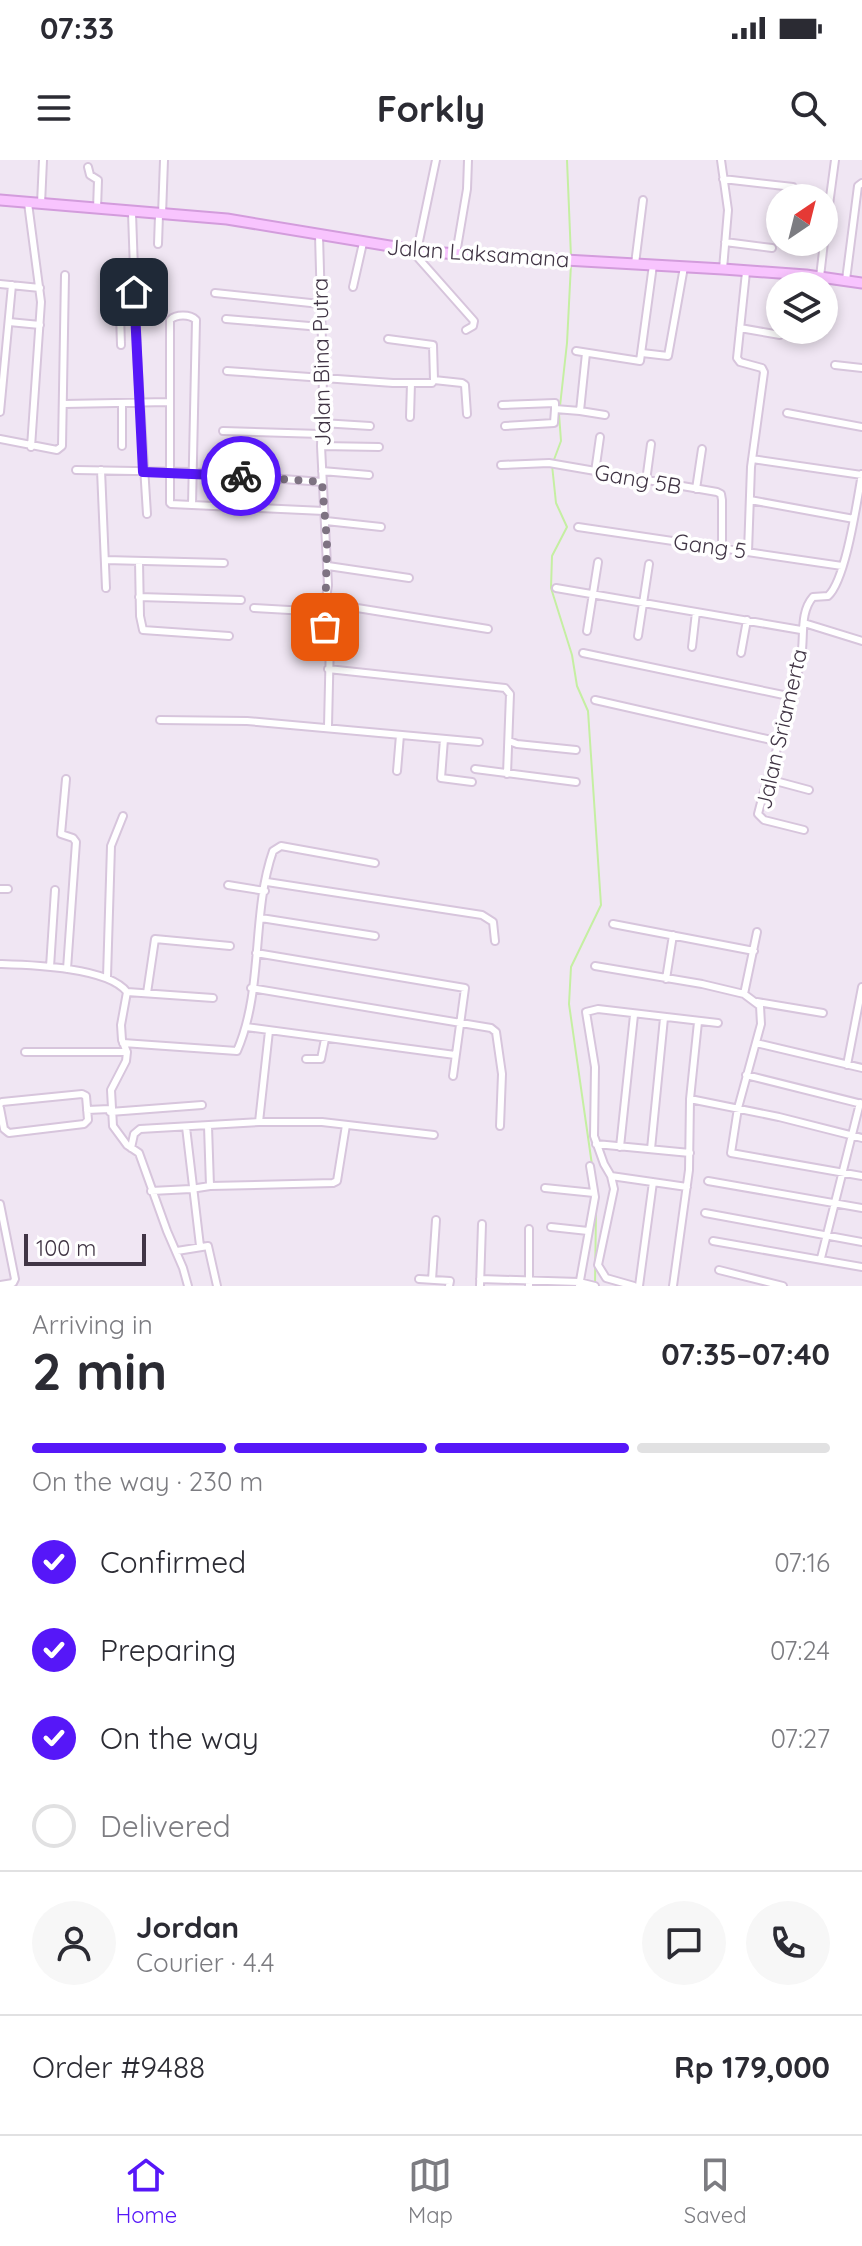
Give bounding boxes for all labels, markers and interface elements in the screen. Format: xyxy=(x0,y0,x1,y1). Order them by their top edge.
text: 07:33 xyxy=(40,9,114,47)
icon: menu xyxy=(32,86,76,130)
text: Forkly xyxy=(377,86,485,131)
icon: search xyxy=(786,86,830,130)
north arrow xyxy=(766,184,838,256)
map controls xyxy=(766,184,838,344)
street label: Jalan Laksamana xyxy=(386,233,570,273)
pin xyxy=(100,258,168,326)
icon: home xyxy=(112,270,156,314)
button: layers xyxy=(766,272,838,344)
street label: Jalan Bina Putra xyxy=(306,277,336,447)
courier xyxy=(201,436,281,516)
icon: bike xyxy=(219,454,263,498)
street label: Gang 5B xyxy=(592,458,684,500)
street label: Gang 5 xyxy=(672,527,748,565)
pin xyxy=(291,593,359,661)
icon: bag xyxy=(303,605,347,649)
street label: Jalan Sriamerta xyxy=(749,646,813,812)
scale bar xyxy=(24,1230,146,1266)
text: 100 m xyxy=(36,1234,96,1262)
text: Arriving in xyxy=(32,1308,153,1341)
text: 07:35–07:40 xyxy=(661,1335,830,1373)
text: 2 min xyxy=(32,1338,167,1403)
text: On the way · 230 m xyxy=(32,1465,263,1498)
icon: check xyxy=(32,1540,76,1584)
text: Confirmed xyxy=(100,1543,246,1581)
text: 07:16 xyxy=(774,1546,830,1579)
icon: check xyxy=(32,1628,76,1672)
text: Preparing xyxy=(100,1631,236,1669)
text: 07:24 xyxy=(770,1634,830,1667)
icon: check xyxy=(32,1716,76,1760)
text: On the way xyxy=(100,1719,259,1757)
text: 07:27 xyxy=(771,1722,830,1755)
text: Delivered xyxy=(100,1807,231,1845)
button: person xyxy=(32,1901,116,1985)
button: chat xyxy=(642,1901,726,1985)
button: phone xyxy=(746,1901,830,1985)
text: Jordan xyxy=(136,1908,239,1946)
text: Courier · 4.4 xyxy=(136,1946,274,1979)
text: Order #9488 xyxy=(32,2048,205,2086)
text: Rp 179,000 xyxy=(674,2048,830,2086)
tab: Home xyxy=(115,2153,177,2229)
tab: Map xyxy=(408,2153,453,2229)
tab: Saved xyxy=(684,2153,747,2229)

